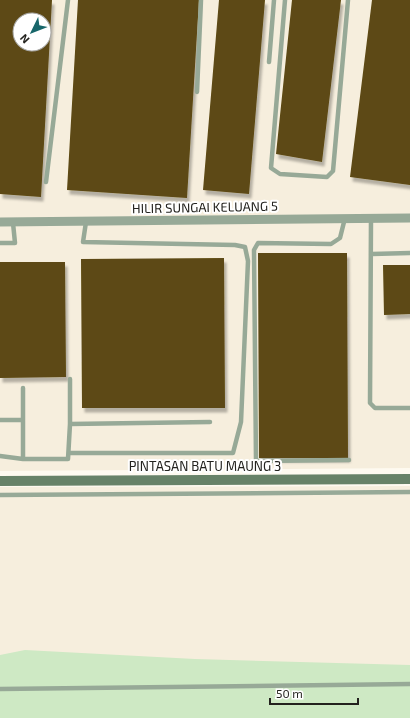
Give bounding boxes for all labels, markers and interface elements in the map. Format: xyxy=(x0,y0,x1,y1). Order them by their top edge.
north arrow xyxy=(12,12,52,52)
text: N xyxy=(17,32,32,47)
street label: HILIR SUNGAI KELUANG 5 xyxy=(132,198,278,216)
street label: PINTASAN BATU MAUNG 3 xyxy=(129,458,281,474)
scale bar xyxy=(270,680,358,706)
text: 50 m xyxy=(276,686,303,700)

